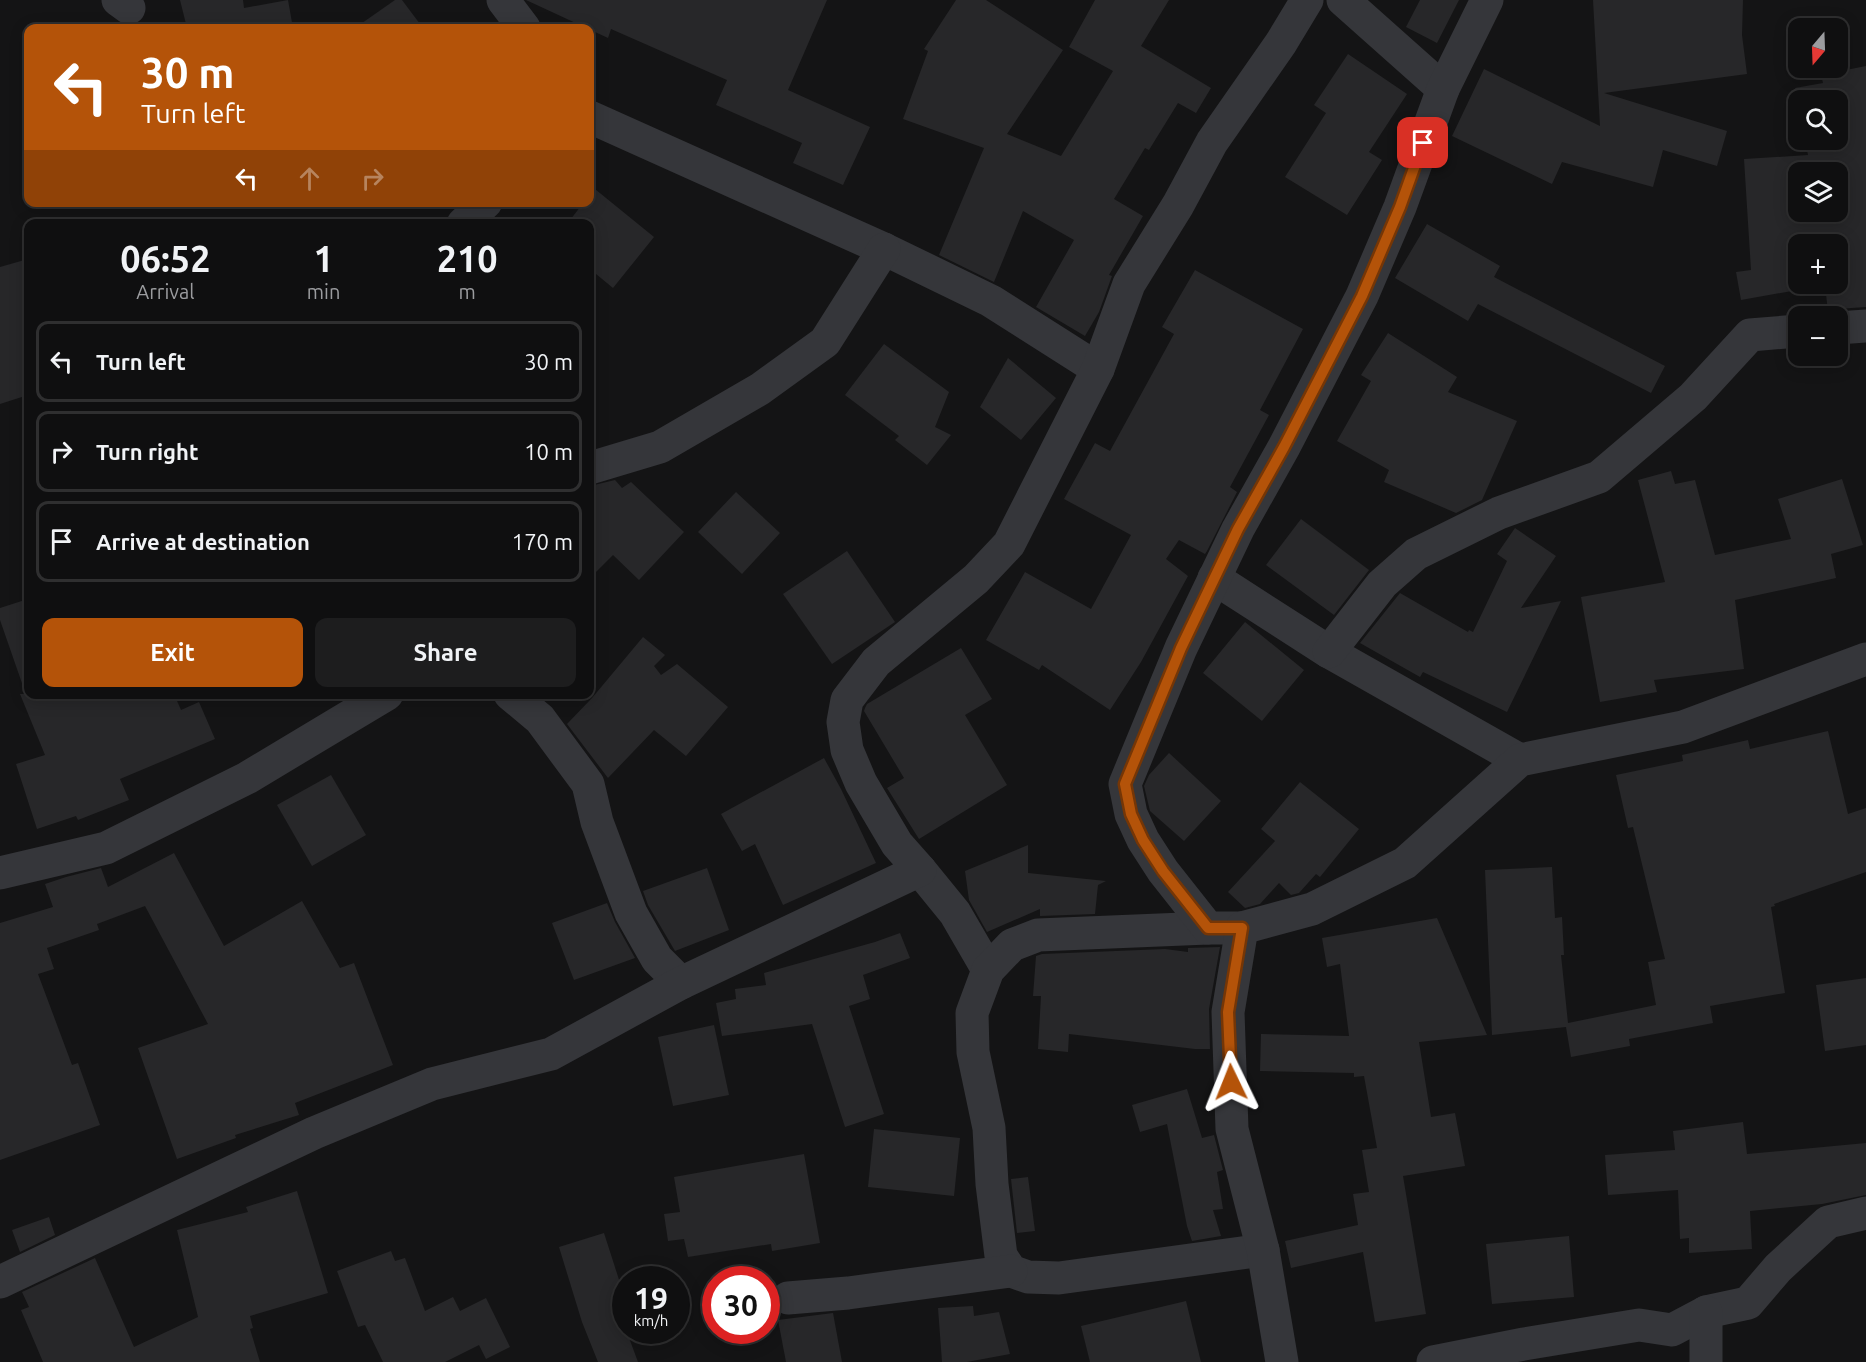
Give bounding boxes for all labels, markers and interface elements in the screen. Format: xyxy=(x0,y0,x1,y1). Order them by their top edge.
north arrow xyxy=(1788,18,1848,78)
map controls xyxy=(1788,18,1848,366)
icon: left xyxy=(42,48,120,126)
text: 30 m xyxy=(141,49,235,96)
button: search xyxy=(1788,90,1848,150)
text: Turn left xyxy=(141,98,245,128)
pin xyxy=(1397,117,1448,168)
icon: arrive xyxy=(1406,126,1439,159)
icon: left xyxy=(230,162,263,195)
icon: ahead xyxy=(293,162,326,195)
icon: right xyxy=(356,162,389,195)
button: layers xyxy=(1788,162,1848,222)
button: + xyxy=(1788,234,1848,294)
text: 06:52 xyxy=(120,238,210,279)
text: 1 xyxy=(313,238,334,279)
text: 210 xyxy=(437,238,498,279)
text: Arrival xyxy=(136,280,195,303)
text: min xyxy=(307,280,340,303)
text: m xyxy=(459,280,476,303)
button: − xyxy=(1788,306,1848,366)
icon: left xyxy=(45,345,78,378)
text: Turn left xyxy=(96,349,186,374)
text: 30 m xyxy=(524,349,573,374)
icon: right xyxy=(45,435,78,468)
text: Turn right xyxy=(96,439,198,464)
text: 10 m xyxy=(524,439,573,464)
icon: arrive xyxy=(45,525,78,558)
text: Arrive at destination xyxy=(96,529,310,554)
text: 170 m xyxy=(512,529,573,554)
button: Exit xyxy=(42,618,303,687)
button: Share xyxy=(315,618,576,687)
position arrow xyxy=(1199,1050,1263,1114)
speed limit sign: 30 xyxy=(702,1266,780,1344)
text: 19 xyxy=(634,1281,668,1315)
text: km/h xyxy=(634,1312,668,1329)

